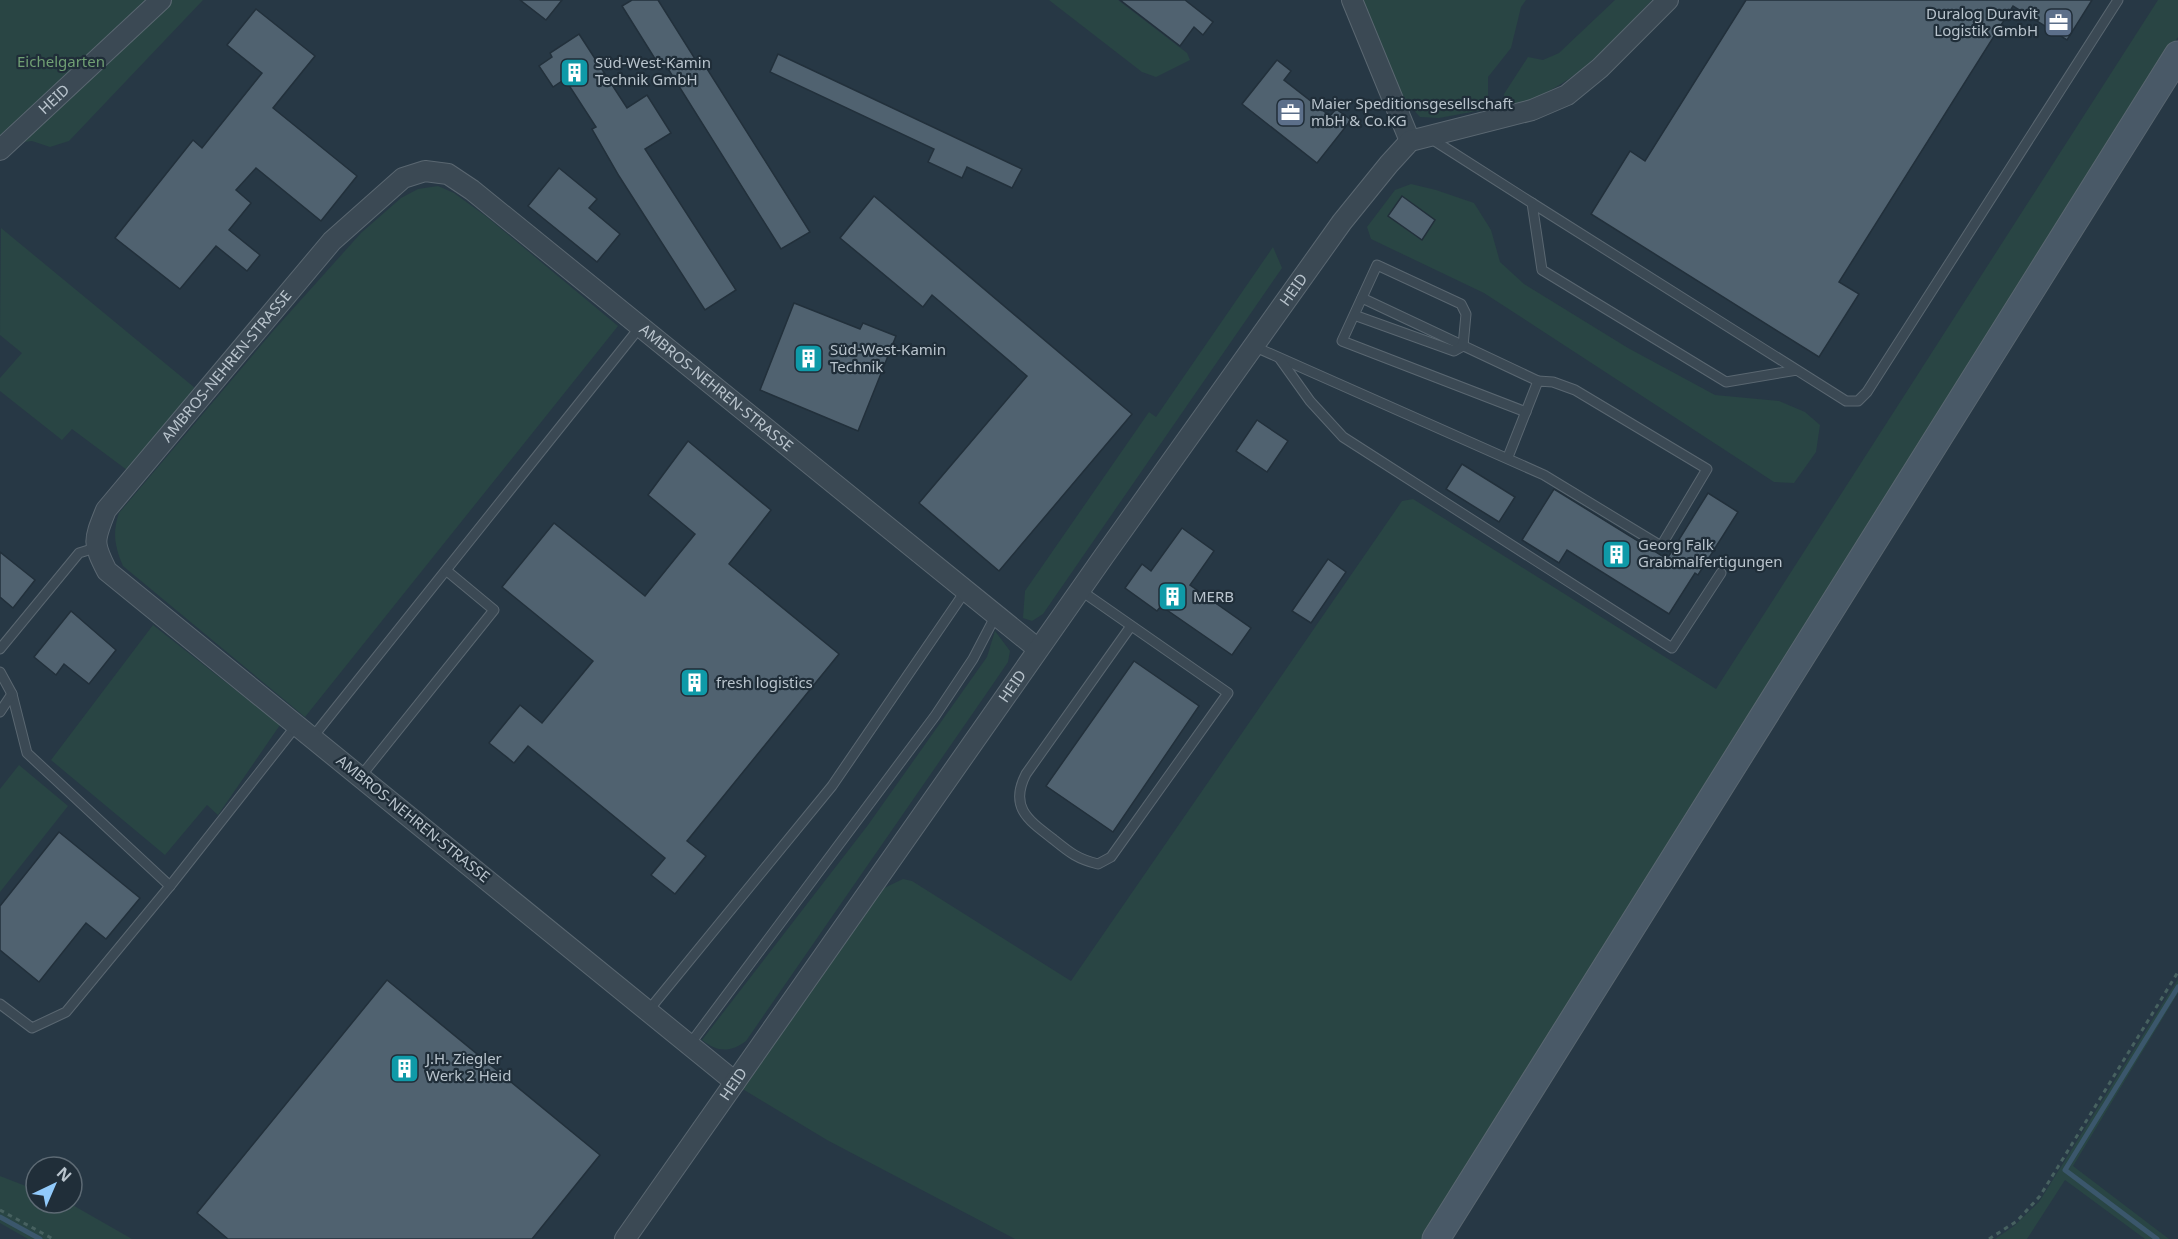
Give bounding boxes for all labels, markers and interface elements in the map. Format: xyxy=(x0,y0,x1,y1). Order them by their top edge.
place label: Duralog Duravit Logistik GmbH xyxy=(1926,3,2039,40)
office icon: Duralog Duravit Logistik GmbH xyxy=(2043,7,2075,39)
park label: Eichelgarten xyxy=(17,51,105,71)
place label: Süd-West-Kamin Technik GmbH xyxy=(595,52,711,89)
building icon: Süd-West-Kamin Technik GmbH xyxy=(558,56,590,88)
street label: HEID xyxy=(34,79,73,118)
place label: Maier Speditionsgesellschaft mbH & Co.KG xyxy=(1311,93,1514,130)
office icon: Maier Speditionsgesellschaft mbH & Co.KG xyxy=(1274,97,1306,129)
street label: HEID xyxy=(1274,269,1311,310)
street label: AMBROS-NEHREN-STRASSE xyxy=(156,286,295,446)
street label: AMBROS-NEHREN-STRASSE xyxy=(636,319,798,455)
place label: Süd-West-Kamin Technik xyxy=(830,339,946,376)
building icon: Süd-West-Kamin Technik xyxy=(793,343,825,375)
place label: Georg Falk Grabmalfertigungen xyxy=(1638,534,1783,571)
building icon: Georg Falk Grabmalfertigungen xyxy=(1601,538,1633,570)
building icon: MERB xyxy=(1156,581,1188,613)
place label: MERB xyxy=(1193,586,1234,606)
street label: HEID xyxy=(993,665,1030,706)
building icon: fresh logistics xyxy=(679,667,711,699)
place label: fresh logistics xyxy=(716,672,813,692)
street label: AMBROS-NEHREN-STRASSE xyxy=(333,750,495,886)
place label: J.H. Ziegler Werk 2 Heid xyxy=(424,1048,511,1085)
building icon: J.H. Ziegler Werk 2 Heid xyxy=(389,1052,421,1084)
street label: HEID xyxy=(714,1063,751,1104)
north arrow xyxy=(24,1155,84,1215)
text: N xyxy=(52,1162,77,1187)

